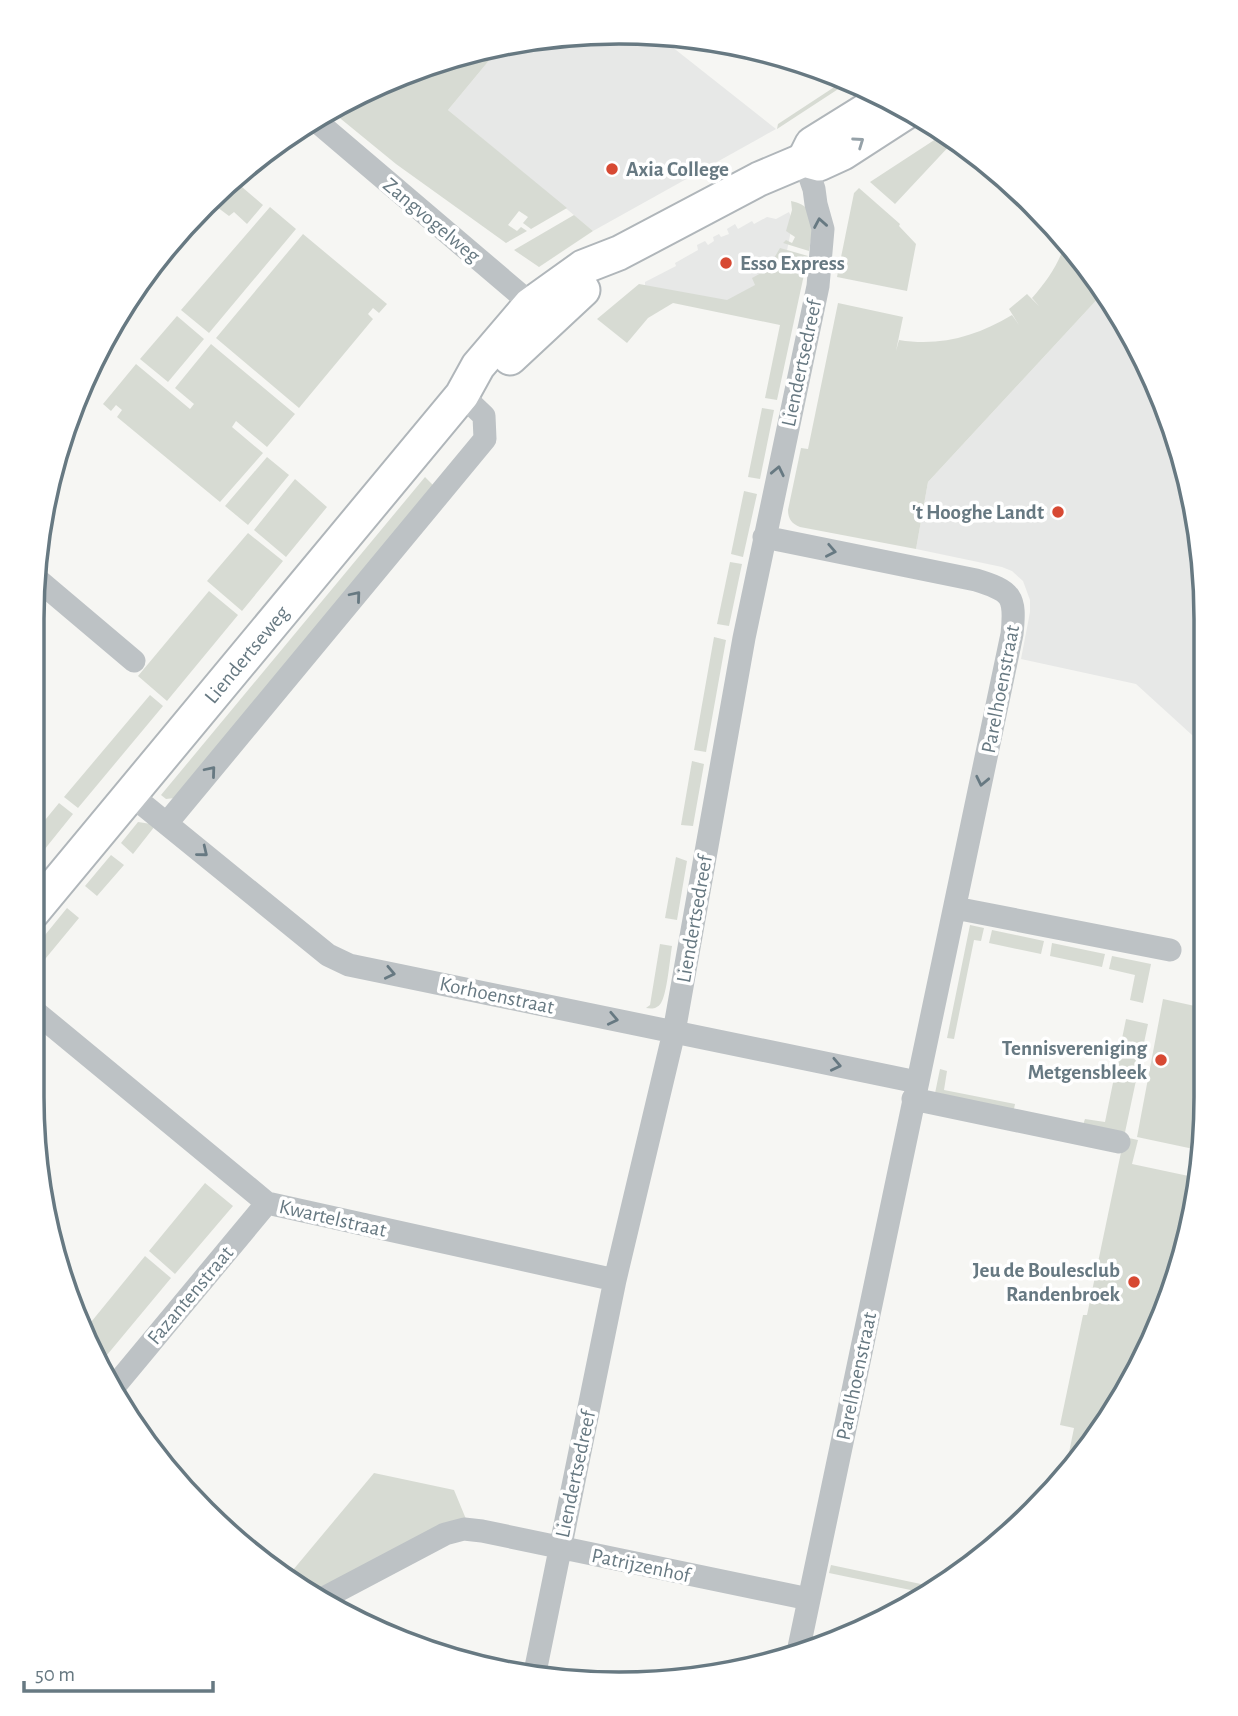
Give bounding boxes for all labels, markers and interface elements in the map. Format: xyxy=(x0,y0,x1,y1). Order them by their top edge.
one-way arrow xyxy=(851,138,864,150)
place label: Axia College xyxy=(626,159,729,180)
marker: Axia College xyxy=(604,161,620,177)
street label: Zangvogelweg xyxy=(379,174,485,267)
one-way arrow xyxy=(814,217,829,229)
place label: Esso Express xyxy=(740,253,845,274)
marker: Esso Express xyxy=(718,255,734,271)
street label: Liendertsedreef xyxy=(778,296,826,428)
one-way arrow xyxy=(770,465,785,477)
place label: 't Hooghe Landt xyxy=(912,502,1044,523)
marker: 't Hooghe Landt xyxy=(1050,504,1066,520)
one-way arrow xyxy=(825,542,837,557)
one-way arrow xyxy=(348,591,360,604)
street label: Liendertseweg xyxy=(201,602,294,707)
street label: Parelhoenstraat xyxy=(978,623,1023,755)
one-way arrow xyxy=(203,766,215,779)
one-way arrow xyxy=(975,775,990,787)
one-way arrow xyxy=(194,844,207,856)
street label: Liendertsedreef xyxy=(673,852,716,985)
one-way arrow xyxy=(384,965,396,980)
street label: Korhoenstraat xyxy=(438,973,556,1018)
one-way arrow xyxy=(607,1011,619,1026)
place label: Tennisvereniging Metgensbleek xyxy=(1002,1038,1148,1083)
marker: Tennisvereniging Metgensbleek xyxy=(1153,1052,1169,1068)
one-way arrow xyxy=(830,1057,842,1072)
street label: Kwartelstraat xyxy=(277,1196,389,1241)
street label: Fazantenstraat xyxy=(143,1242,238,1349)
place label: Jeu de Boulesclub Randenbroek xyxy=(973,1260,1121,1305)
marker: Jeu de Boulesclub Randenbroek xyxy=(1126,1274,1142,1290)
street label: Parelhoenstraat xyxy=(833,1310,880,1442)
street label: Liendertsedreef xyxy=(552,1407,600,1539)
street label: Patrijzenhof xyxy=(590,1545,694,1587)
scale bar xyxy=(24,1650,214,1694)
text: 50 m xyxy=(35,1664,75,1685)

